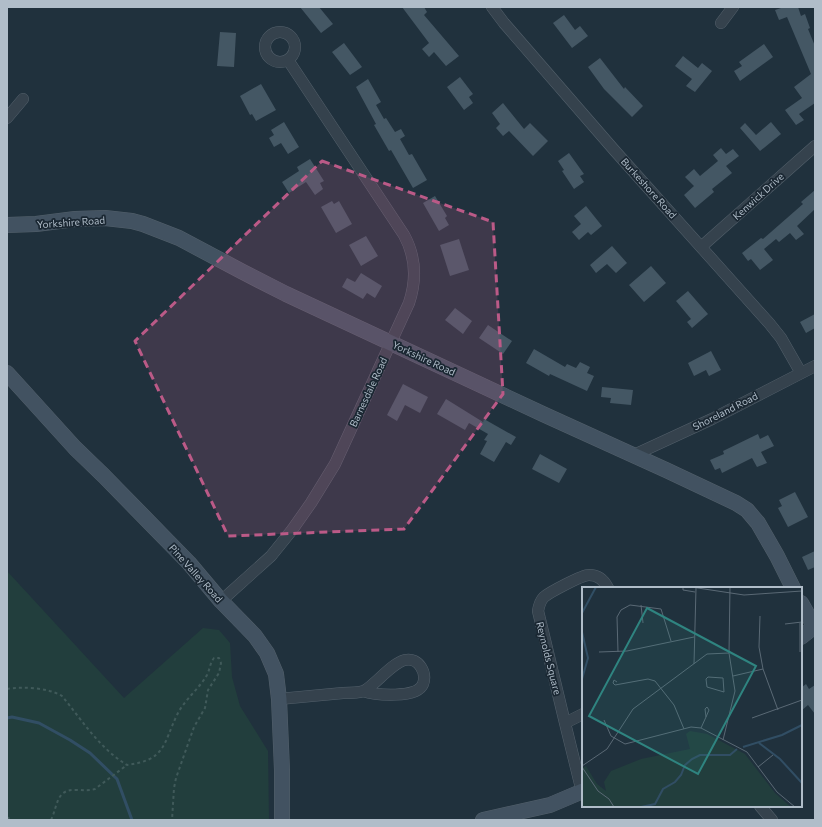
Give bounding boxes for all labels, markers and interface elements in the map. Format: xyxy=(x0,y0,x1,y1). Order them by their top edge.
street label: Burkeshore Road xyxy=(619,155,679,221)
street label: Kenwick Drive xyxy=(730,170,786,222)
street label: Yorkshire Road xyxy=(37,214,106,230)
street label: Yorkshire Road xyxy=(391,338,458,378)
street label: Barnesdale Road xyxy=(347,355,389,429)
street label: Shoreland Road xyxy=(691,389,760,433)
street label: Pine Valley Road xyxy=(167,541,225,605)
inset map xyxy=(582,587,802,807)
street label: Reynolds Square xyxy=(534,620,564,696)

